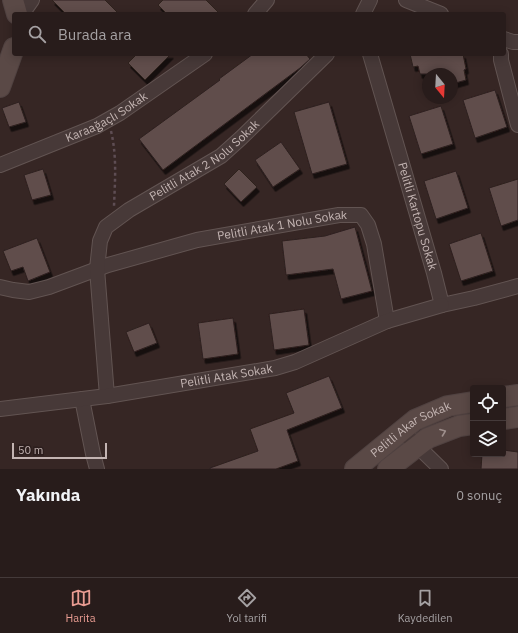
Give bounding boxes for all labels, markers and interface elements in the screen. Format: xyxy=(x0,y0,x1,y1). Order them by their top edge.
search box xyxy=(12,12,506,56)
icon: search xyxy=(26,23,48,45)
text: Burada ara xyxy=(58,25,132,44)
north arrow xyxy=(422,68,458,104)
street label: Karaağaçlı Sokak xyxy=(63,88,151,145)
street label: Pelitli Atak 2 Nolu Sokak xyxy=(146,116,263,203)
street label: Pelitli Kartopu Sokak xyxy=(395,160,441,273)
street label: Pelitli Atak 1 Nolu Sokak xyxy=(216,207,348,243)
street label: Pelitli Atak Sokak xyxy=(179,360,274,391)
map controls xyxy=(470,385,506,457)
button: locate xyxy=(470,385,506,421)
street label: Pelitli Akar Sokak xyxy=(367,397,454,460)
button: layers xyxy=(470,421,506,457)
one-way arrow xyxy=(440,428,447,436)
scale bar xyxy=(12,441,107,460)
text: 50 m xyxy=(18,443,43,457)
text: Yakında xyxy=(16,484,80,506)
text: 0 sonuç xyxy=(456,487,502,504)
tab: Harita xyxy=(65,587,96,625)
tab: Yol tarifi xyxy=(226,587,267,625)
tab: Kaydedilen xyxy=(398,587,453,625)

